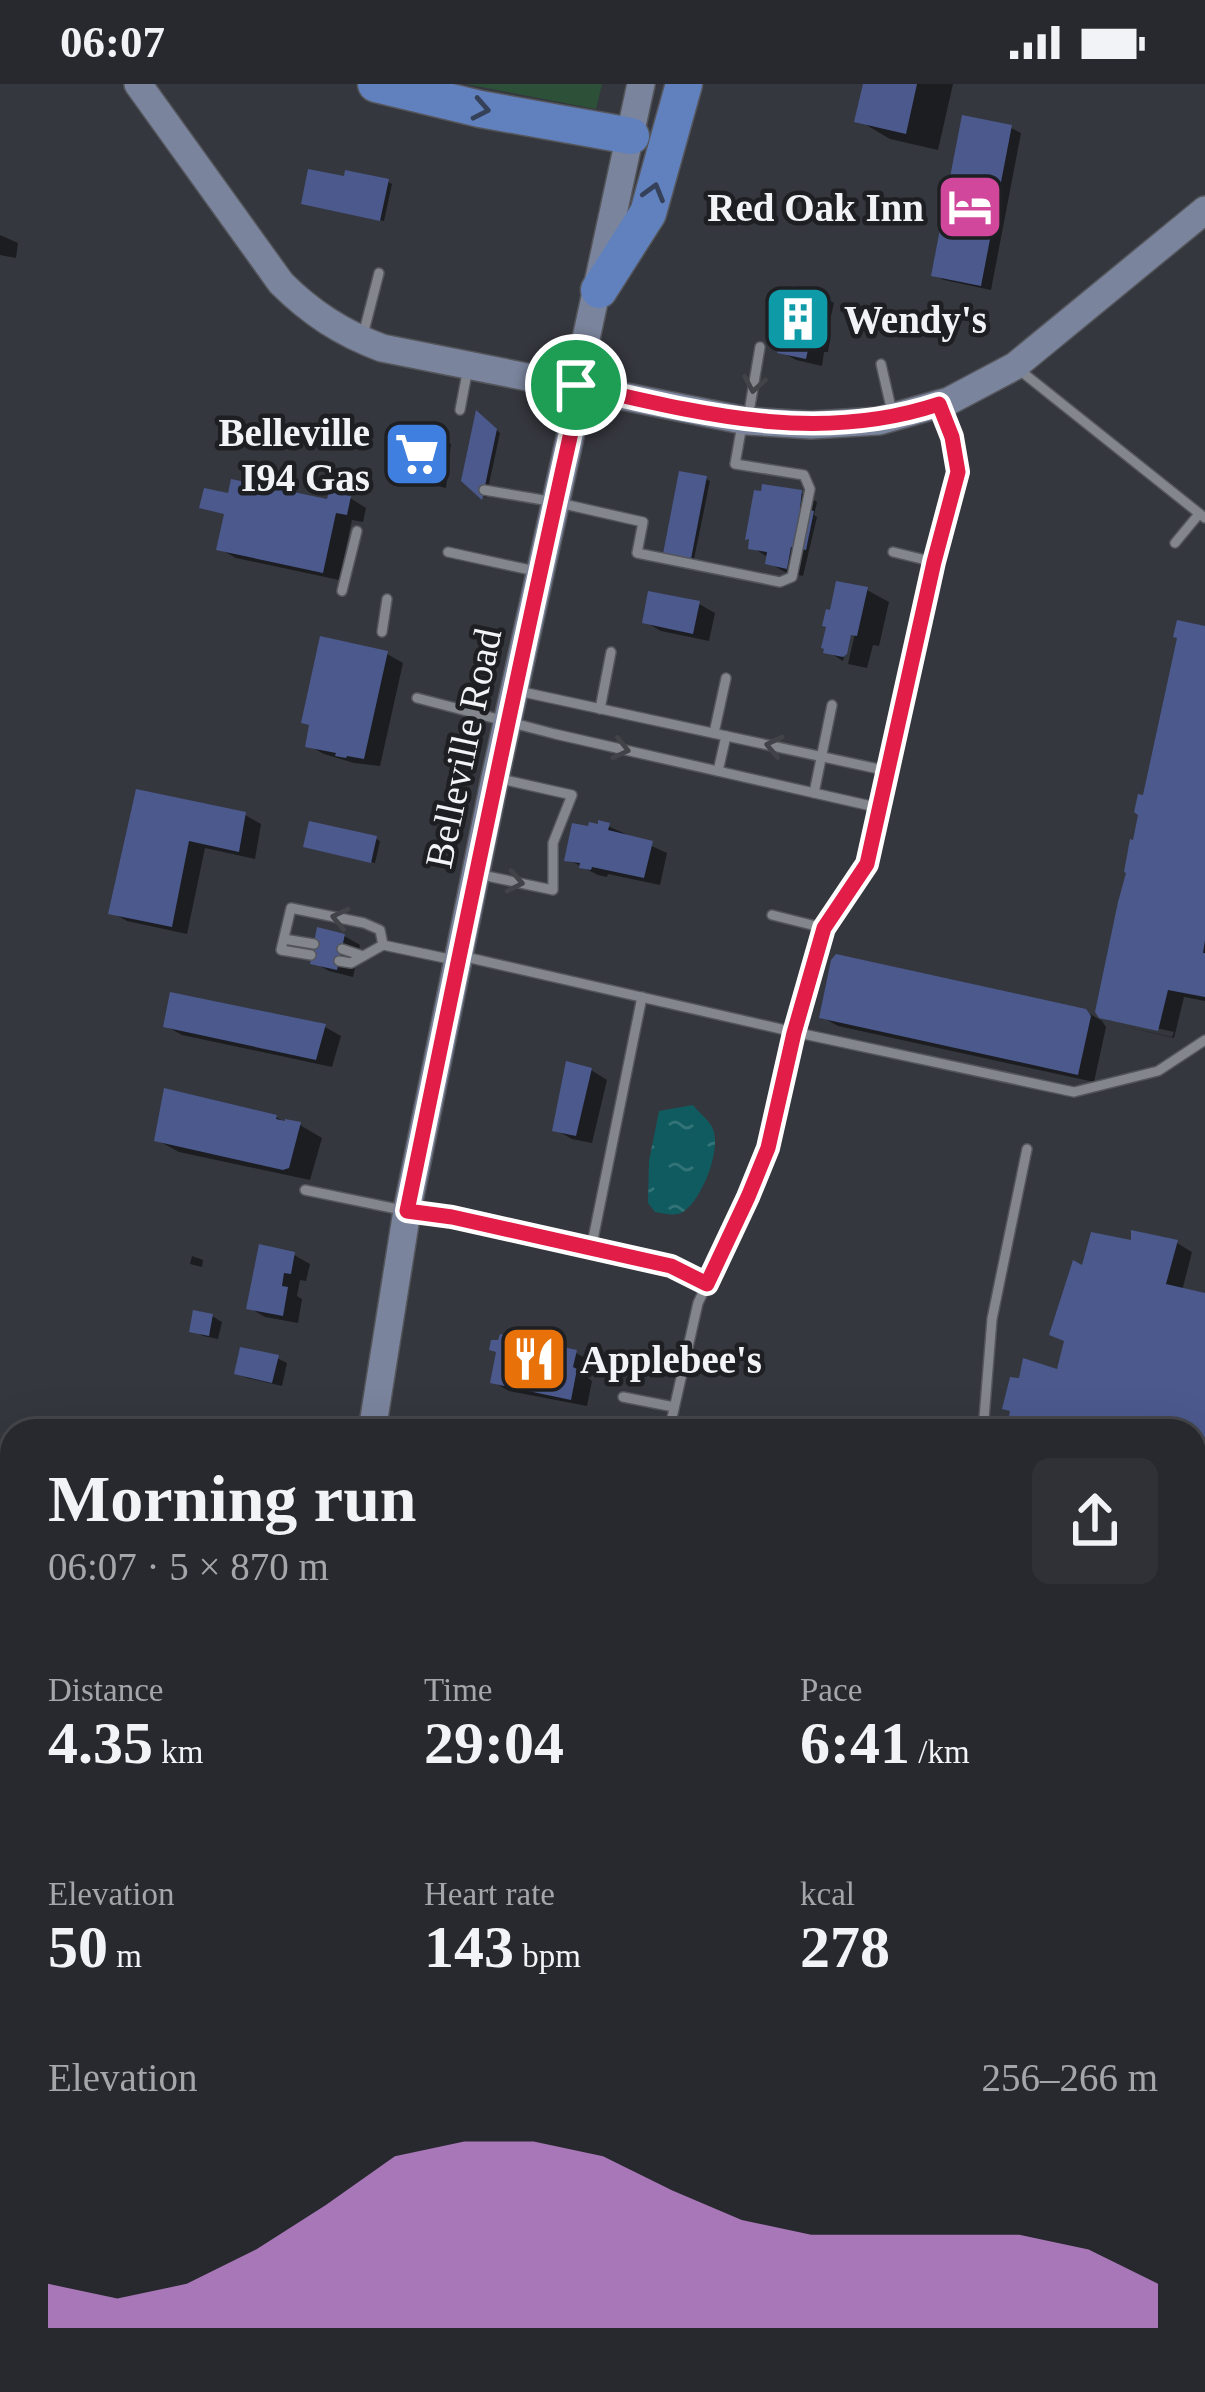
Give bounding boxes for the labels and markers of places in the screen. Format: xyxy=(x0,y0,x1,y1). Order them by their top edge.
hotel icon: Red Oak Inn xyxy=(935,172,1005,242)
place label: Red Oak Inn xyxy=(707,186,924,229)
building icon: Wendy's xyxy=(763,284,833,354)
place label: Wendy's xyxy=(844,298,987,342)
pin xyxy=(525,334,627,436)
place label: Belleville I94 Gas xyxy=(218,411,370,499)
supermarket icon: Belleville I94 Gas xyxy=(382,419,452,489)
restaurant icon: Applebee's xyxy=(499,1324,569,1394)
place label: Applebee's xyxy=(580,1338,762,1382)

